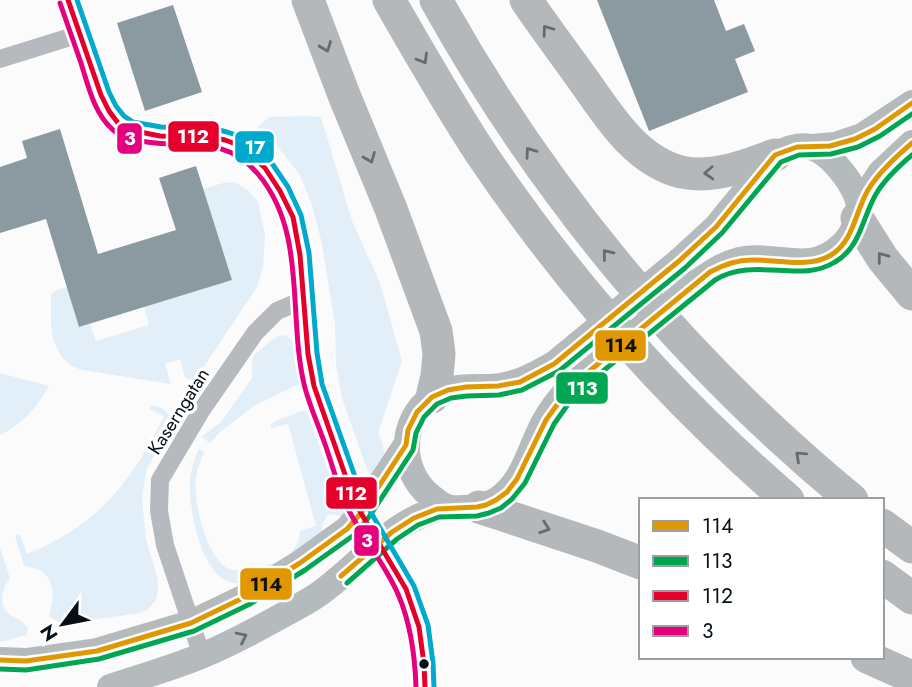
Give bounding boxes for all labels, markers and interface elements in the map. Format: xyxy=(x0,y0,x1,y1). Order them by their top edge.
one-way arrow xyxy=(543,25,555,38)
one-way arrow xyxy=(318,41,332,53)
one-way arrow xyxy=(415,52,428,65)
line badge: 112 xyxy=(167,120,220,153)
line badge: 3 xyxy=(116,122,143,155)
text: 112 xyxy=(177,123,209,150)
text: 3 xyxy=(124,125,136,152)
line badge: 17 xyxy=(234,130,275,164)
text: 17 xyxy=(244,134,266,161)
one-way arrow xyxy=(526,147,538,160)
one-way arrow xyxy=(362,151,376,163)
one-way arrow xyxy=(703,165,714,180)
one-way arrow xyxy=(603,249,616,261)
one-way arrow xyxy=(878,253,891,265)
line badge: 114 xyxy=(594,329,647,362)
text: 114 xyxy=(605,332,637,359)
street label: Kaserngatan xyxy=(141,363,216,460)
line badge: 113 xyxy=(555,371,609,405)
text: 113 xyxy=(566,375,598,402)
one-way arrow xyxy=(795,451,808,464)
line badge: 112 xyxy=(325,476,378,510)
text: 112 xyxy=(335,480,367,507)
legend xyxy=(639,498,884,659)
text: 114 xyxy=(702,511,733,541)
one-way arrow xyxy=(538,520,550,534)
line badge: 3 xyxy=(353,524,380,557)
text: 3 xyxy=(361,527,373,554)
text: 113 xyxy=(702,546,732,576)
line badge: 114 xyxy=(239,567,293,601)
text: 114 xyxy=(250,571,282,598)
text: 112 xyxy=(702,581,733,611)
north arrow xyxy=(28,589,98,659)
text: 3 xyxy=(702,616,713,646)
text: N xyxy=(34,619,64,646)
one-way arrow xyxy=(235,631,247,645)
unlabelled marker xyxy=(417,657,431,671)

